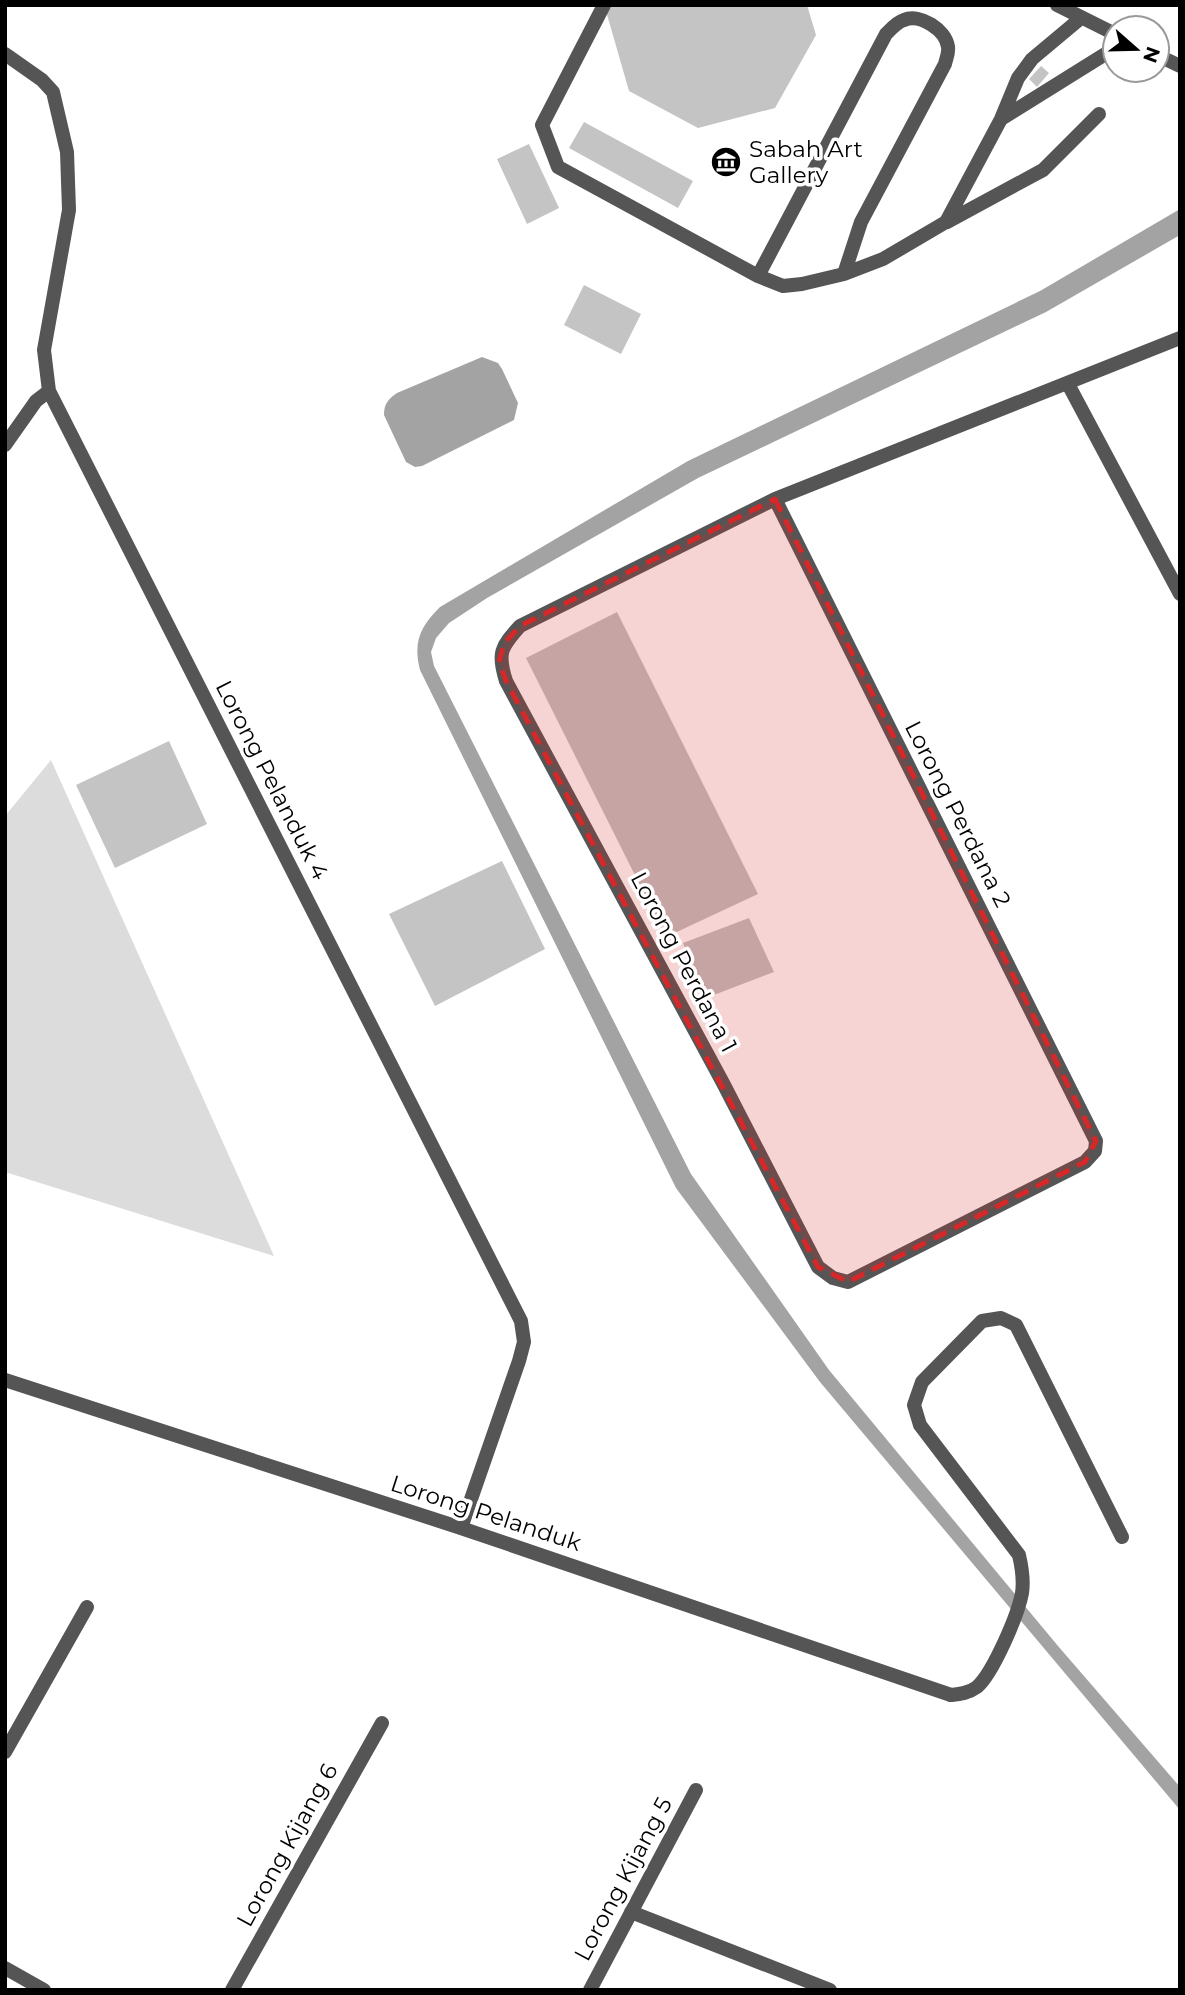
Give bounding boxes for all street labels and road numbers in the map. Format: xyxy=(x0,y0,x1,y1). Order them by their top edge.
street label: Lorong Pelanduk 4 xyxy=(210,676,334,884)
street label: Lorong Perdana 2 xyxy=(899,716,1017,912)
street label: Lorong Perdana 1 xyxy=(625,867,743,1057)
street label: Lorong Pelanduk xyxy=(387,1469,585,1557)
street label: Lorong Kijang 6 xyxy=(231,1759,343,1931)
street label: Lorong Kijang 5 xyxy=(568,1792,678,1966)

